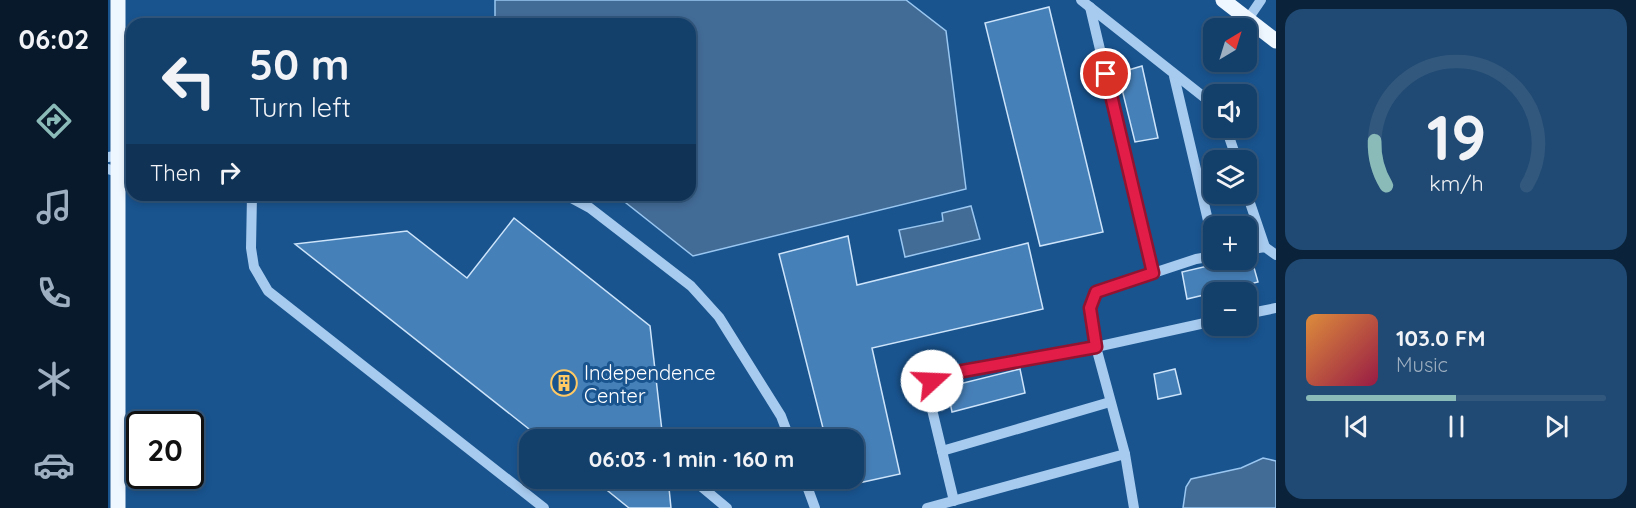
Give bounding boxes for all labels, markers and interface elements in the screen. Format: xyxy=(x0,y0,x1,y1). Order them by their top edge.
north arrow xyxy=(1203,18,1257,72)
map controls xyxy=(1203,18,1257,336)
text: 06:02 xyxy=(19,22,89,56)
text: 50 m xyxy=(249,38,349,91)
icon: left xyxy=(150,42,228,120)
pin xyxy=(1080,48,1131,99)
icon: arrive xyxy=(1089,57,1122,90)
button: sound xyxy=(1203,84,1257,138)
text: Turn left xyxy=(249,90,351,124)
text: 19 xyxy=(1426,98,1486,176)
icon: directions xyxy=(33,100,75,142)
button: layers xyxy=(1203,150,1257,204)
icon: right xyxy=(213,156,246,189)
text: Then xyxy=(150,159,201,187)
text: km/h xyxy=(1429,171,1483,197)
icon: music xyxy=(33,186,75,228)
button: + xyxy=(1203,216,1257,270)
icon: phone xyxy=(33,272,75,314)
button: − xyxy=(1203,282,1257,336)
text: 103.0 FM xyxy=(1396,324,1485,352)
position arrow xyxy=(900,349,964,413)
text: Music xyxy=(1396,352,1448,377)
icon: climate xyxy=(33,358,75,400)
place label: Independence Center xyxy=(584,360,716,408)
building icon: Independence Center xyxy=(549,368,579,398)
icon: previous xyxy=(1340,410,1373,443)
icon: pause xyxy=(1440,410,1473,443)
icon: next xyxy=(1540,410,1573,443)
speed limit sign: 20 xyxy=(126,411,204,489)
icon: car xyxy=(33,444,75,486)
text: 06:03 · 1 min · 160 m xyxy=(589,445,794,473)

